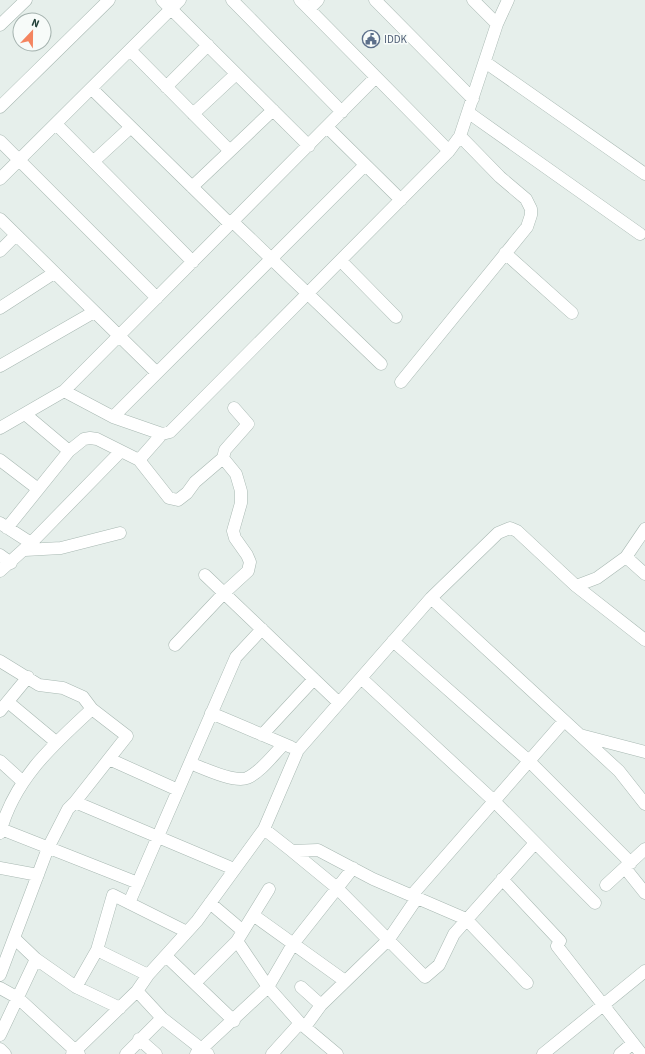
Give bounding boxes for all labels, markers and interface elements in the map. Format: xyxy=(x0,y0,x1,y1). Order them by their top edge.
north arrow xyxy=(12,12,52,52)
text: N xyxy=(29,15,42,32)
public building icon: IDDK xyxy=(361,29,381,49)
place label: IDDK xyxy=(384,32,407,47)

